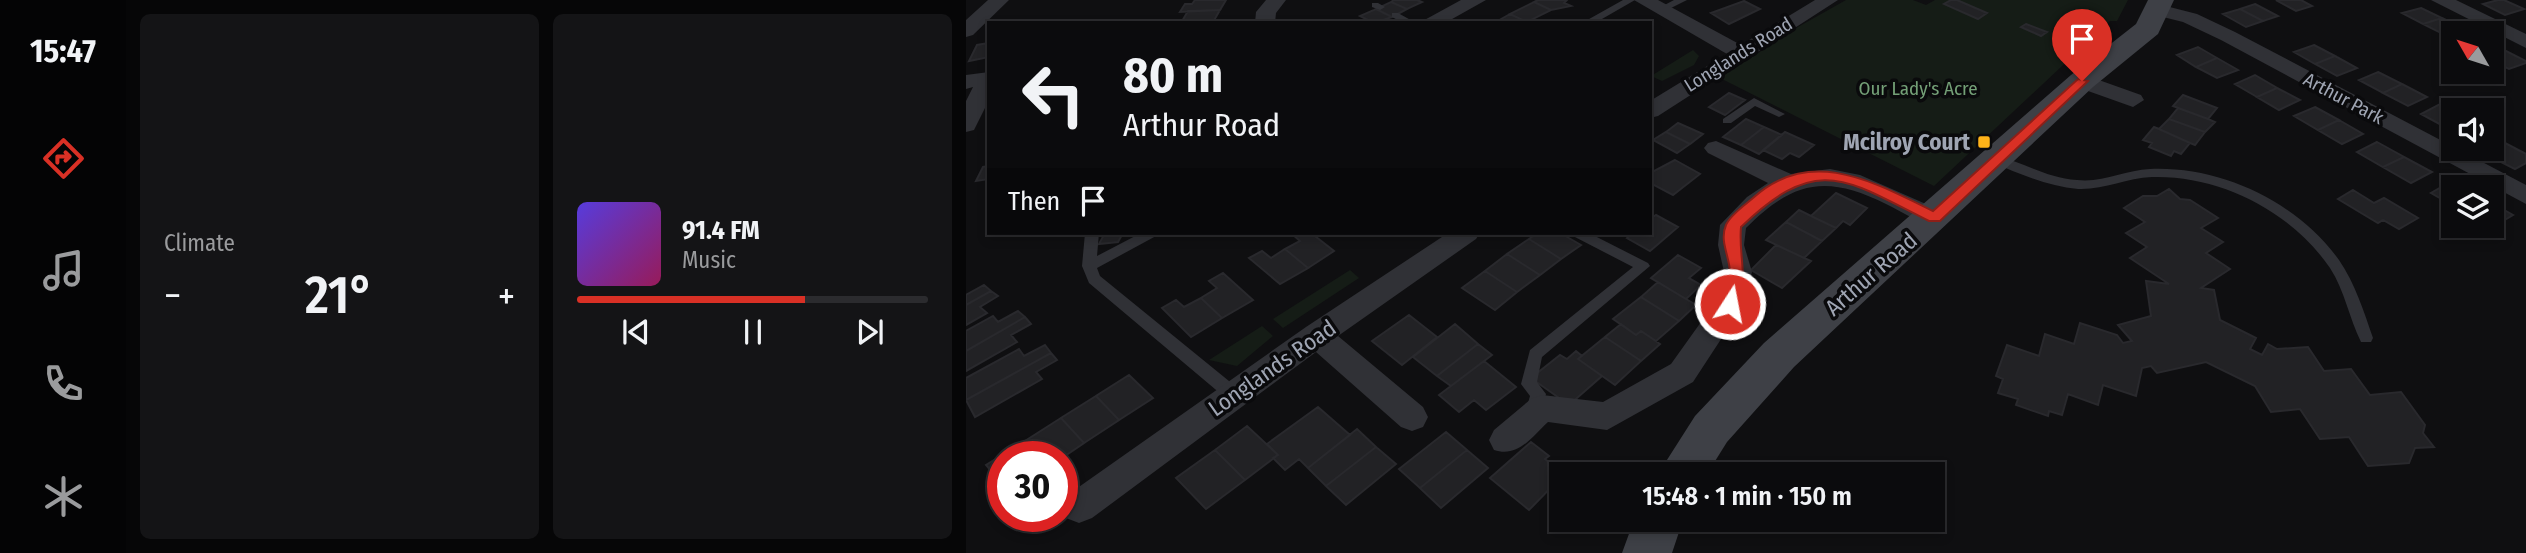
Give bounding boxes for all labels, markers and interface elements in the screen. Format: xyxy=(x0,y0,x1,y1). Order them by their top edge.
pin xyxy=(2052,9,2112,81)
street label: Longlands Road xyxy=(1680,12,1797,97)
icon: arrive xyxy=(2063,20,2101,58)
north arrow xyxy=(2441,21,2504,84)
map controls xyxy=(2441,21,2504,238)
text: 15:47 xyxy=(30,32,96,70)
text: 80 m xyxy=(1123,46,1223,105)
icon: left xyxy=(1008,49,1099,140)
street label: Arthur Park xyxy=(2300,68,2388,129)
park label: Our Lady's Acre xyxy=(1858,77,1978,100)
button: sound xyxy=(2441,98,2504,161)
text: Arthur Road xyxy=(1123,106,1280,144)
place label: Mcilroy Court xyxy=(1843,128,1971,156)
icon: directions xyxy=(39,134,88,183)
marker: Mcilroy Court xyxy=(1976,134,1992,150)
button: layers xyxy=(2441,175,2504,238)
icon: arrive xyxy=(1074,182,1112,220)
text: Then xyxy=(1008,186,1060,217)
text: 91.4 FM xyxy=(682,215,760,246)
street label: Arthur Road xyxy=(1819,226,1923,322)
text: Climate xyxy=(164,229,235,257)
icon: music xyxy=(39,246,88,295)
text: Music xyxy=(682,246,736,274)
text: 21° xyxy=(305,264,374,327)
position arrow xyxy=(1693,267,1767,341)
text: − xyxy=(164,273,181,319)
text: + xyxy=(498,273,515,319)
icon: previous xyxy=(617,313,655,351)
icon: pause xyxy=(734,313,772,351)
icon: next xyxy=(851,313,889,351)
street label: Longlands Road xyxy=(1203,314,1341,422)
icon: phone xyxy=(39,359,88,408)
speed limit sign: 30 xyxy=(987,441,1078,532)
icon: climate xyxy=(39,472,88,521)
text: 15:48 · 1 min · 150 m xyxy=(1642,481,1852,512)

